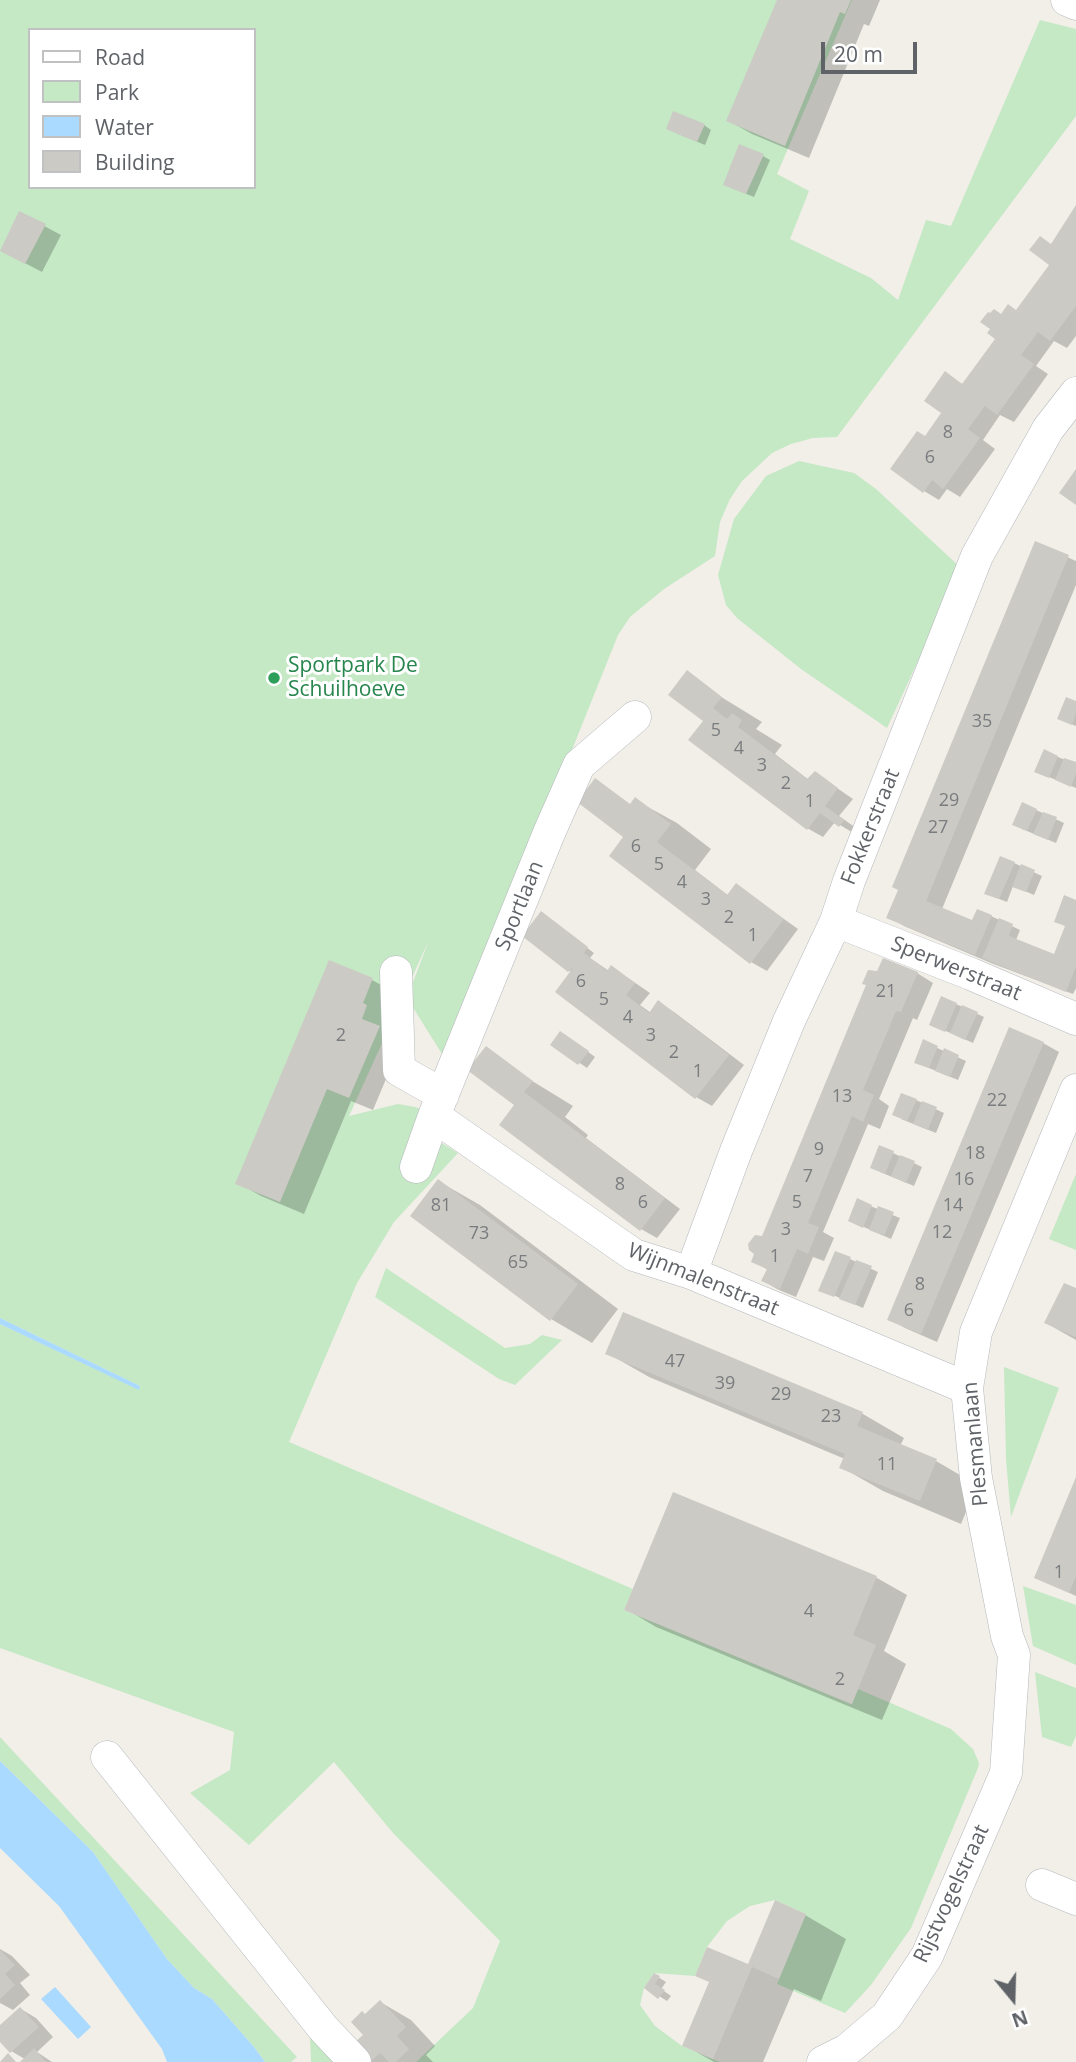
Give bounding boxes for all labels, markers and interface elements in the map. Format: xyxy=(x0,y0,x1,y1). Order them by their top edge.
legend xyxy=(28,28,256,189)
scale bar xyxy=(824,28,920,72)
text: 20 m xyxy=(834,40,883,68)
text: Road xyxy=(95,43,145,71)
text: Park xyxy=(95,78,139,106)
text: Water xyxy=(95,113,154,141)
text: Building xyxy=(95,148,174,176)
house number: 8 xyxy=(943,422,953,444)
house number: 6 xyxy=(925,447,935,469)
place label: Sportpark De Schuilhoeve xyxy=(288,653,418,703)
marker: Sportpark De Schuilhoeve xyxy=(266,670,282,686)
house number: 35 xyxy=(972,711,992,733)
house number: 5 xyxy=(711,720,721,742)
house number: 4 xyxy=(734,738,744,760)
house number: 3 xyxy=(757,755,767,777)
street label: Fokkerstraat xyxy=(836,765,906,889)
house number: 2 xyxy=(781,773,791,795)
house number: 29 xyxy=(939,790,959,812)
house number: 1 xyxy=(805,791,815,813)
house number: 27 xyxy=(928,817,948,839)
house number: 6 xyxy=(631,836,641,858)
house number: 5 xyxy=(654,854,664,876)
street label: Sportlaan xyxy=(491,857,549,955)
house number: 4 xyxy=(677,872,687,894)
house number: 3 xyxy=(701,889,711,911)
house number: 2 xyxy=(724,907,734,929)
house number: 1 xyxy=(748,925,758,947)
street label: Sperwerstraat xyxy=(887,931,1025,1007)
house number: 6 xyxy=(576,971,586,993)
house number: 21 xyxy=(876,981,896,1003)
house number: 5 xyxy=(599,989,609,1011)
house number: 4 xyxy=(623,1007,633,1029)
house number: 2 xyxy=(336,1025,346,1047)
house number: 3 xyxy=(646,1025,656,1047)
house number: 2 xyxy=(669,1042,679,1064)
house number: 1 xyxy=(693,1061,703,1083)
house number: 13 xyxy=(832,1086,852,1108)
house number: 22 xyxy=(987,1090,1007,1112)
house number: 9 xyxy=(814,1139,824,1161)
house number: 18 xyxy=(965,1143,985,1165)
house number: 7 xyxy=(803,1166,813,1188)
house number: 16 xyxy=(954,1169,974,1191)
house number: 8 xyxy=(615,1174,625,1196)
house number: 6 xyxy=(638,1192,648,1214)
house number: 5 xyxy=(792,1192,802,1214)
house number: 81 xyxy=(431,1195,451,1217)
house number: 14 xyxy=(943,1195,963,1217)
house number: 3 xyxy=(781,1219,791,1241)
house number: 12 xyxy=(932,1222,952,1244)
house number: 73 xyxy=(469,1223,489,1245)
street label: Wijnmalenstraat xyxy=(624,1238,782,1322)
house number: 1 xyxy=(770,1246,780,1268)
house number: 65 xyxy=(508,1252,528,1274)
house number: 8 xyxy=(915,1274,925,1296)
house number: 6 xyxy=(904,1300,914,1322)
house number: 47 xyxy=(665,1351,685,1373)
house number: 39 xyxy=(715,1373,735,1395)
street label: Plesmanlaan xyxy=(958,1381,994,1507)
house number: 29 xyxy=(771,1384,791,1406)
house number: 23 xyxy=(821,1406,841,1428)
house number: 11 xyxy=(877,1454,897,1476)
house number: 1 xyxy=(1054,1562,1064,1584)
house number: 4 xyxy=(804,1601,814,1623)
house number: 2 xyxy=(835,1669,845,1691)
street label: Rijstvogelstraat xyxy=(909,1821,995,1967)
north arrow xyxy=(978,1964,1048,2034)
text: N xyxy=(1008,2004,1031,2034)

